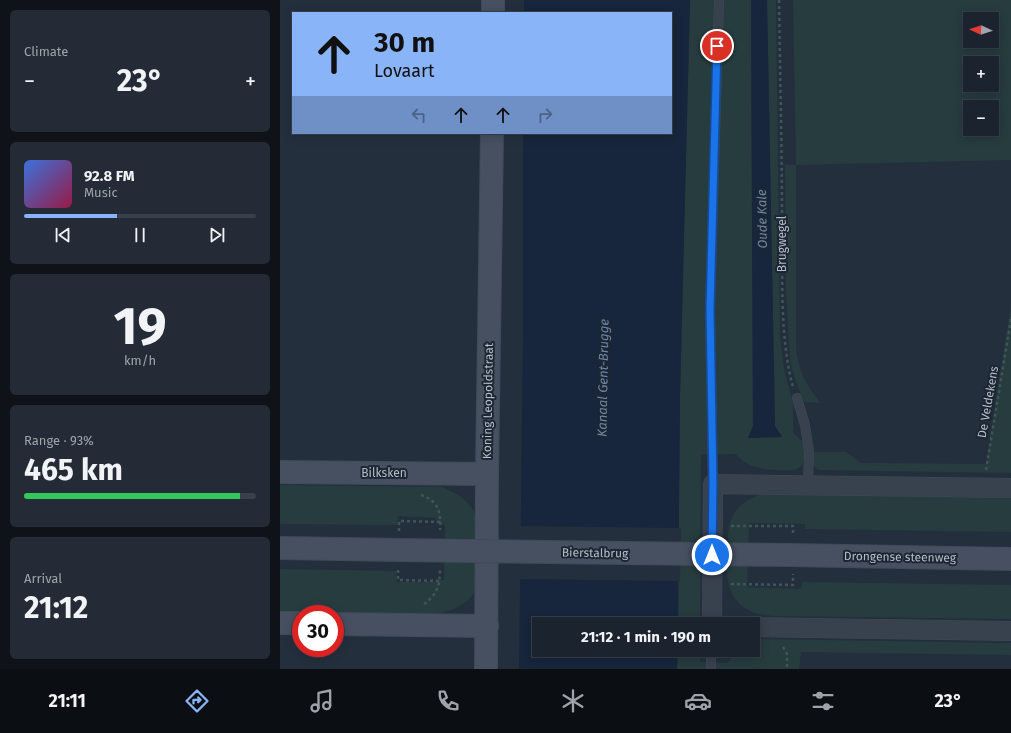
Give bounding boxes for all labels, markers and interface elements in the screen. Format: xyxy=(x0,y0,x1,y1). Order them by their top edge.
north arrow xyxy=(963,12,999,48)
map controls xyxy=(963,12,999,136)
text: 30 m xyxy=(374,26,435,59)
icon: ahead xyxy=(308,28,360,80)
pin xyxy=(700,29,734,63)
icon: arrive xyxy=(706,35,728,57)
text: Climate xyxy=(24,44,68,59)
button: + xyxy=(963,56,999,92)
text: Lovaart xyxy=(374,60,434,82)
text: 23° xyxy=(117,63,163,99)
text: − xyxy=(24,68,35,95)
text: + xyxy=(245,68,256,95)
button: − xyxy=(963,100,999,136)
icon: left xyxy=(408,104,430,126)
icon: ahead xyxy=(450,104,472,126)
icon: ahead xyxy=(492,104,514,126)
icon: right xyxy=(534,104,556,126)
text: 92.8 FM xyxy=(84,167,134,185)
text: Music xyxy=(84,185,118,200)
water label: Oude Kale xyxy=(754,189,770,249)
street label: Brugwegel xyxy=(775,215,789,272)
icon: previous xyxy=(52,224,74,246)
icon: pause xyxy=(129,224,151,246)
icon: next xyxy=(206,224,228,246)
text: 19 xyxy=(113,295,167,358)
water label: Kanaal Gent-Brugge xyxy=(594,319,612,437)
street label: Koning Leopoldstraat xyxy=(480,342,496,459)
text: km/h xyxy=(124,353,156,368)
street label: De Veldekens xyxy=(975,365,1001,439)
text: Range · 93% xyxy=(24,433,94,448)
text: 465 km xyxy=(24,452,123,488)
street label: Bilksken xyxy=(361,466,407,480)
position arrow xyxy=(691,534,733,576)
street label: Bierstalbrug xyxy=(562,545,629,561)
street label: Drongense steenweg xyxy=(844,549,957,565)
text: Arrival xyxy=(24,571,62,586)
text: 21:12 xyxy=(24,590,88,626)
speed limit sign: 30 xyxy=(292,605,344,657)
text: 21:12 · 1 min · 190 m xyxy=(581,628,711,646)
icon: directions xyxy=(183,687,211,715)
icon: music xyxy=(308,687,336,715)
icon: phone xyxy=(434,687,462,715)
icon: climate xyxy=(559,687,587,715)
icon: car xyxy=(684,687,712,715)
icon: filters xyxy=(809,687,837,715)
text: 21:11 xyxy=(49,690,86,712)
text: 23° xyxy=(934,690,962,712)

